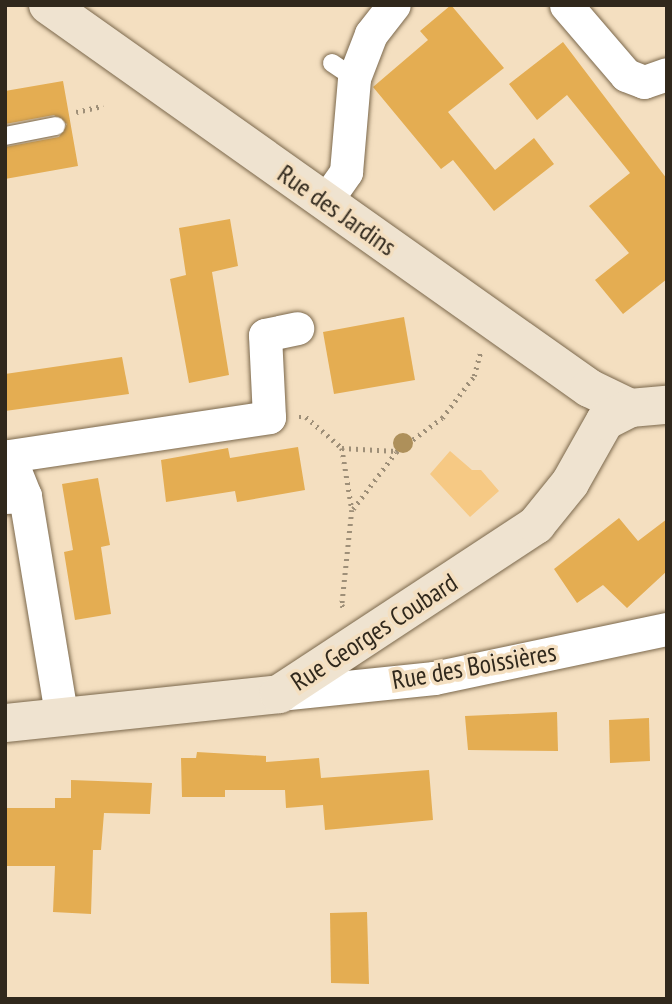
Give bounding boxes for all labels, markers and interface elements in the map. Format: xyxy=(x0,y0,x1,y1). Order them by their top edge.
street label: Rue des Jardins xyxy=(272,158,402,262)
street label: Rue Georges Coubard xyxy=(285,567,463,697)
street label: Rue des Boissières xyxy=(390,636,558,696)

